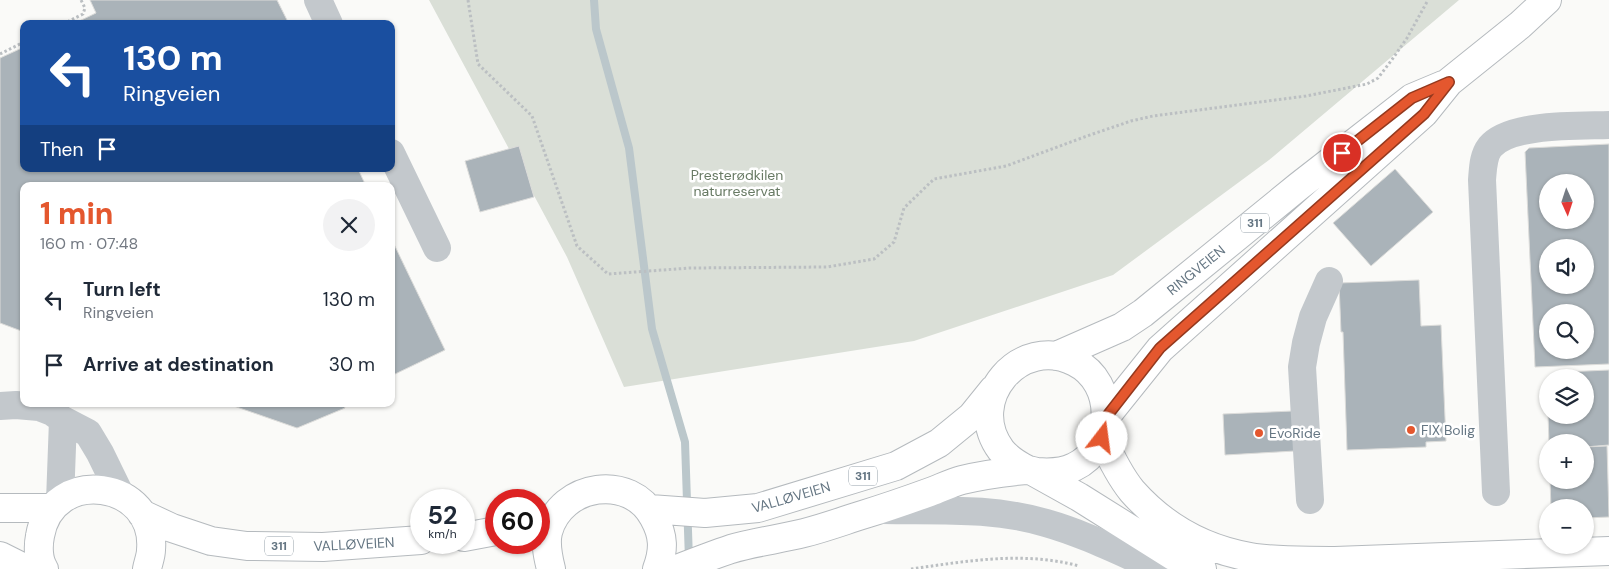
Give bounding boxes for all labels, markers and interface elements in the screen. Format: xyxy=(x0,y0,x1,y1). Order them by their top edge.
text: 130 m xyxy=(123,35,223,81)
icon: left xyxy=(40,40,105,105)
text: Ringveien xyxy=(123,79,220,108)
pin xyxy=(1321,132,1363,174)
icon: arrive xyxy=(93,135,121,163)
text: Then xyxy=(40,137,83,162)
icon: arrive xyxy=(1328,139,1356,167)
park label: Presterødkilen naturreservat xyxy=(691,166,783,200)
north arrow xyxy=(1539,174,1594,229)
map controls xyxy=(1539,174,1594,554)
text: 1 min xyxy=(40,194,113,233)
button: close xyxy=(323,199,375,251)
road number: 311 xyxy=(1241,214,1269,232)
text: 160 m · 07:48 xyxy=(40,233,138,254)
button: sound xyxy=(1539,239,1594,294)
street label: RINGVEIEN xyxy=(1163,241,1229,299)
text: Turn left xyxy=(83,277,161,302)
icon: left xyxy=(40,286,68,314)
text: 130 m xyxy=(323,287,375,312)
text: Ringveien xyxy=(83,302,154,323)
button: search xyxy=(1539,304,1594,359)
icon: arrive xyxy=(40,351,68,379)
text: Arrive at destination xyxy=(83,352,274,377)
text: 30 m xyxy=(329,352,375,377)
button: layers xyxy=(1539,369,1594,424)
position arrow xyxy=(1075,411,1127,463)
place label: FIX Bolig xyxy=(1421,421,1475,439)
place label: EvoRide xyxy=(1269,424,1321,442)
marker: FIX Bolig xyxy=(1405,424,1417,436)
marker: EvoRide xyxy=(1253,427,1265,439)
button: + xyxy=(1539,434,1594,489)
road number: 311 xyxy=(849,466,877,486)
street label: VALLØVEIEN xyxy=(750,477,832,517)
speed limit sign: 60 xyxy=(485,489,550,554)
text: 52 xyxy=(428,499,457,532)
button: − xyxy=(1539,499,1594,554)
text: km/h xyxy=(428,526,457,542)
street label: VALLØVEIEN xyxy=(313,533,395,555)
road number: 311 xyxy=(265,536,293,556)

